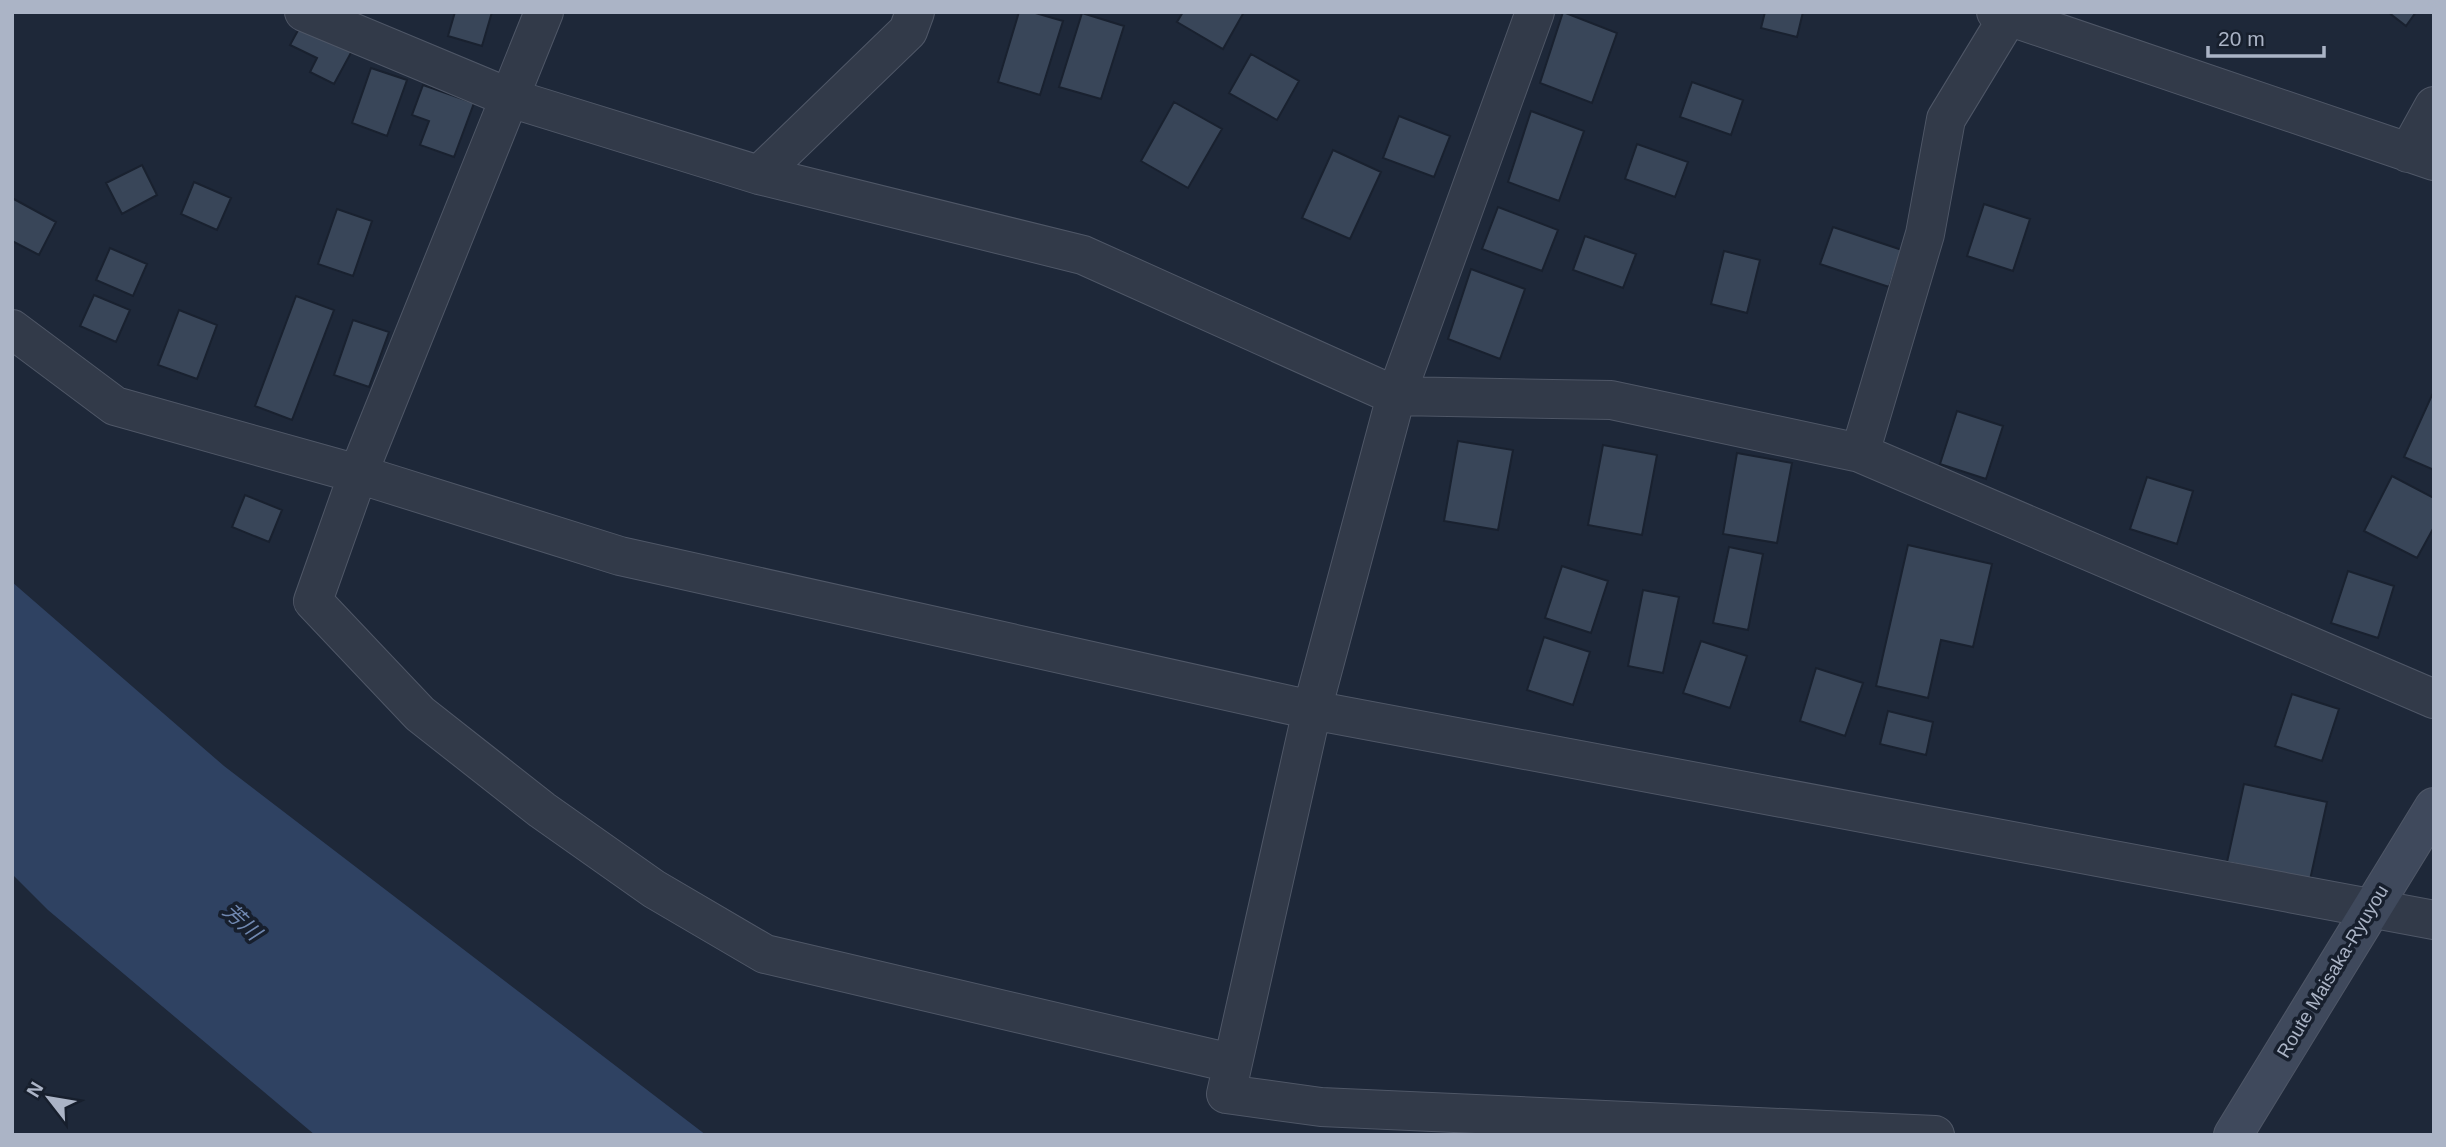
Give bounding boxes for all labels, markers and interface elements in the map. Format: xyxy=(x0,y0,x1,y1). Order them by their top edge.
scale bar xyxy=(2208,14,2324,58)
text: 20 m xyxy=(2218,27,2265,50)
street label: Route Maisaka-Ryuyou xyxy=(2273,881,2392,1061)
water label: 芳川 xyxy=(219,899,267,946)
north arrow xyxy=(14,1063,84,1133)
text: N xyxy=(22,1078,47,1101)

